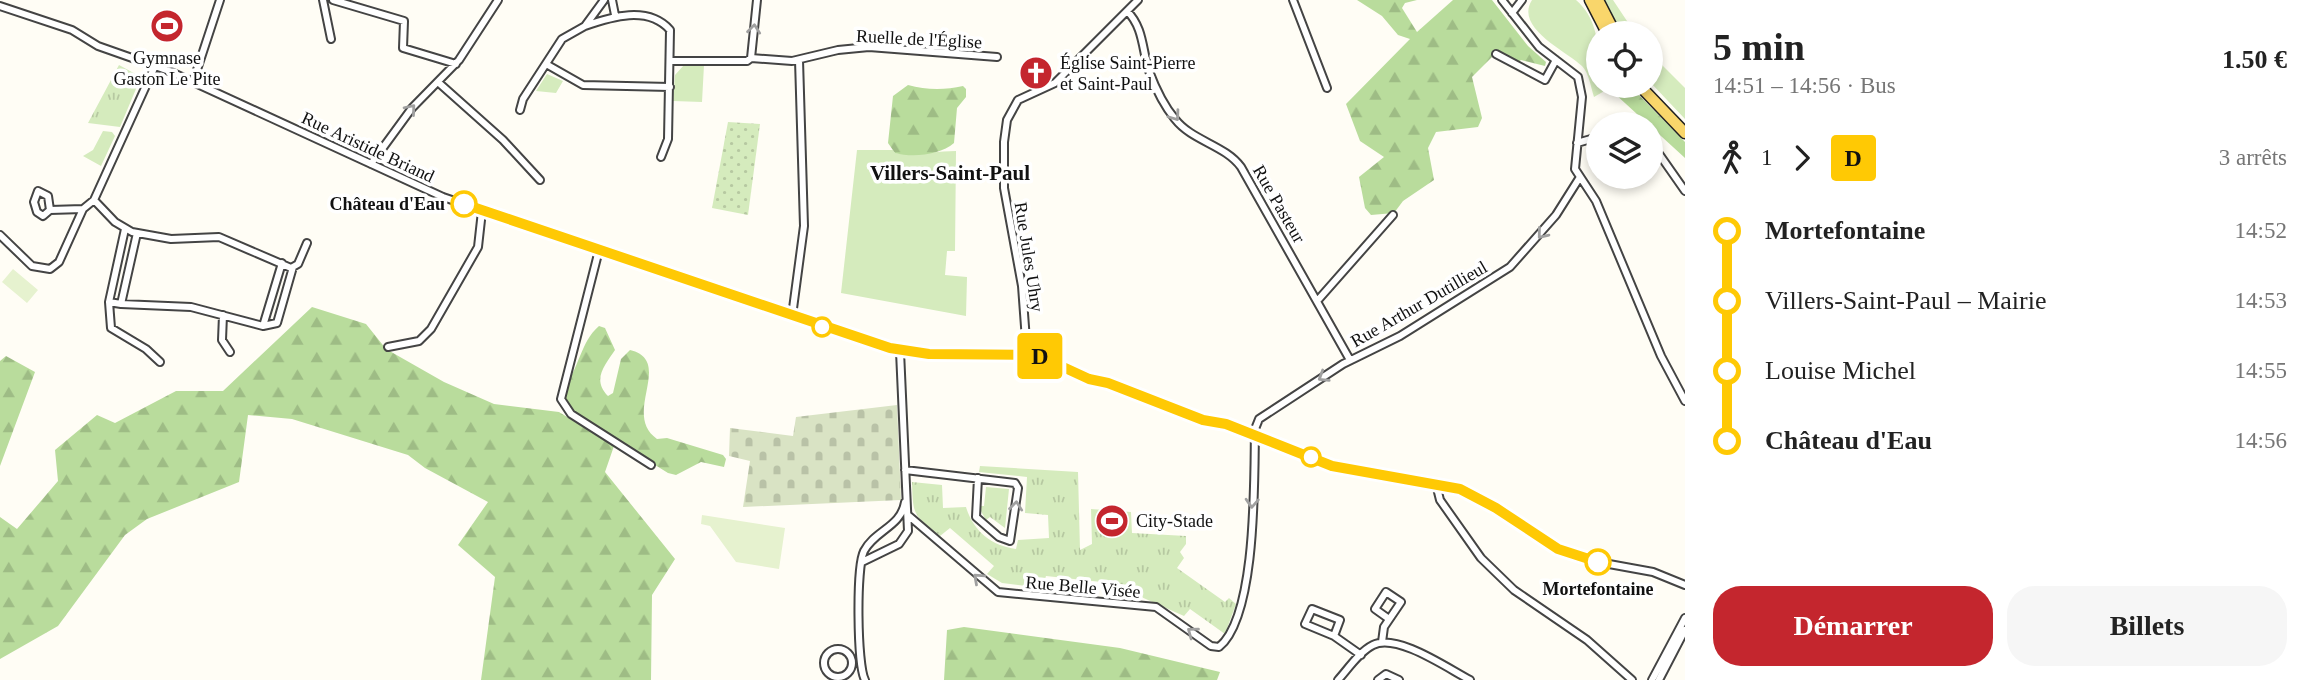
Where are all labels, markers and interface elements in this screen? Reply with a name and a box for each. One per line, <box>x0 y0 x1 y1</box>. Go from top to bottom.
sports icon: Gymnase Gaston Le Pite <box>148 7 186 45</box>
map controls <box>1586 21 1663 189</box>
button: locate <box>1586 21 1663 98</box>
one-way arrow <box>746 23 761 34</box>
street label: Ruelle de l'Église <box>855 25 983 52</box>
text: 5 min <box>1713 26 1805 68</box>
text: 1.50 € <box>2222 45 2287 74</box>
place label: Gymnase Gaston Le Pite <box>114 48 220 89</box>
place label: Église Saint-Pierre et Saint-Paul <box>1060 52 1195 94</box>
church icon: Église Saint-Pierre et Saint-Paul <box>1017 54 1055 92</box>
text: 14:51 – 14:56 · Bus <box>1713 73 1896 98</box>
one-way arrow <box>403 104 416 116</box>
street label: Rue Aristide Briand <box>299 108 437 186</box>
one-way arrow <box>1167 108 1179 121</box>
button: layers <box>1586 112 1663 189</box>
icon: walk <box>1713 139 1751 177</box>
icon: forward <box>1783 139 1821 177</box>
text: 1 <box>1761 145 1773 170</box>
text: D <box>1845 145 1862 171</box>
text: 3 arrêts <box>2219 145 2287 170</box>
district label: Villers-Saint-Paul <box>870 161 1030 185</box>
street label: Rue Pasteur <box>1249 162 1309 246</box>
marker: Château d'Eau <box>451 191 477 217</box>
place label: Château d'Eau <box>329 194 445 214</box>
street label: Rue Jules Uhry <box>1010 201 1048 313</box>
text: Mortefontaine <box>1765 216 1925 245</box>
text: 14:52 <box>2235 218 2287 243</box>
one-way arrow <box>1537 226 1550 238</box>
street label: Rue Arthur Dutillieul <box>1347 257 1491 351</box>
text: Villers-Saint-Paul – Mairie <box>1765 286 2047 315</box>
text: 14:53 <box>2235 288 2287 313</box>
unlabelled marker <box>812 317 832 337</box>
line badge: D <box>1017 333 1063 379</box>
text: D <box>1031 343 1049 369</box>
text: Louise Michel <box>1765 356 1916 385</box>
text: 14:55 <box>2235 358 2287 383</box>
one-way arrow <box>1318 368 1331 381</box>
text: Château d'Eau <box>1765 426 1932 455</box>
text: 14:56 <box>2235 428 2287 453</box>
unlabelled marker <box>1301 447 1321 467</box>
one-way arrow <box>1244 498 1259 509</box>
one-way arrow <box>1008 501 1023 512</box>
sports icon: City-Stade <box>1093 502 1131 540</box>
place label: City-Stade <box>1136 511 1213 531</box>
marker: Mortefontaine <box>1585 549 1611 575</box>
street label: Rue Belle Visée <box>1025 572 1141 602</box>
one-way arrow <box>973 574 986 586</box>
place label: Mortefontaine <box>1543 579 1653 599</box>
button: Démarrer <box>1713 586 1993 666</box>
button: Billets <box>2007 586 2287 666</box>
one-way arrow <box>1188 627 1200 640</box>

